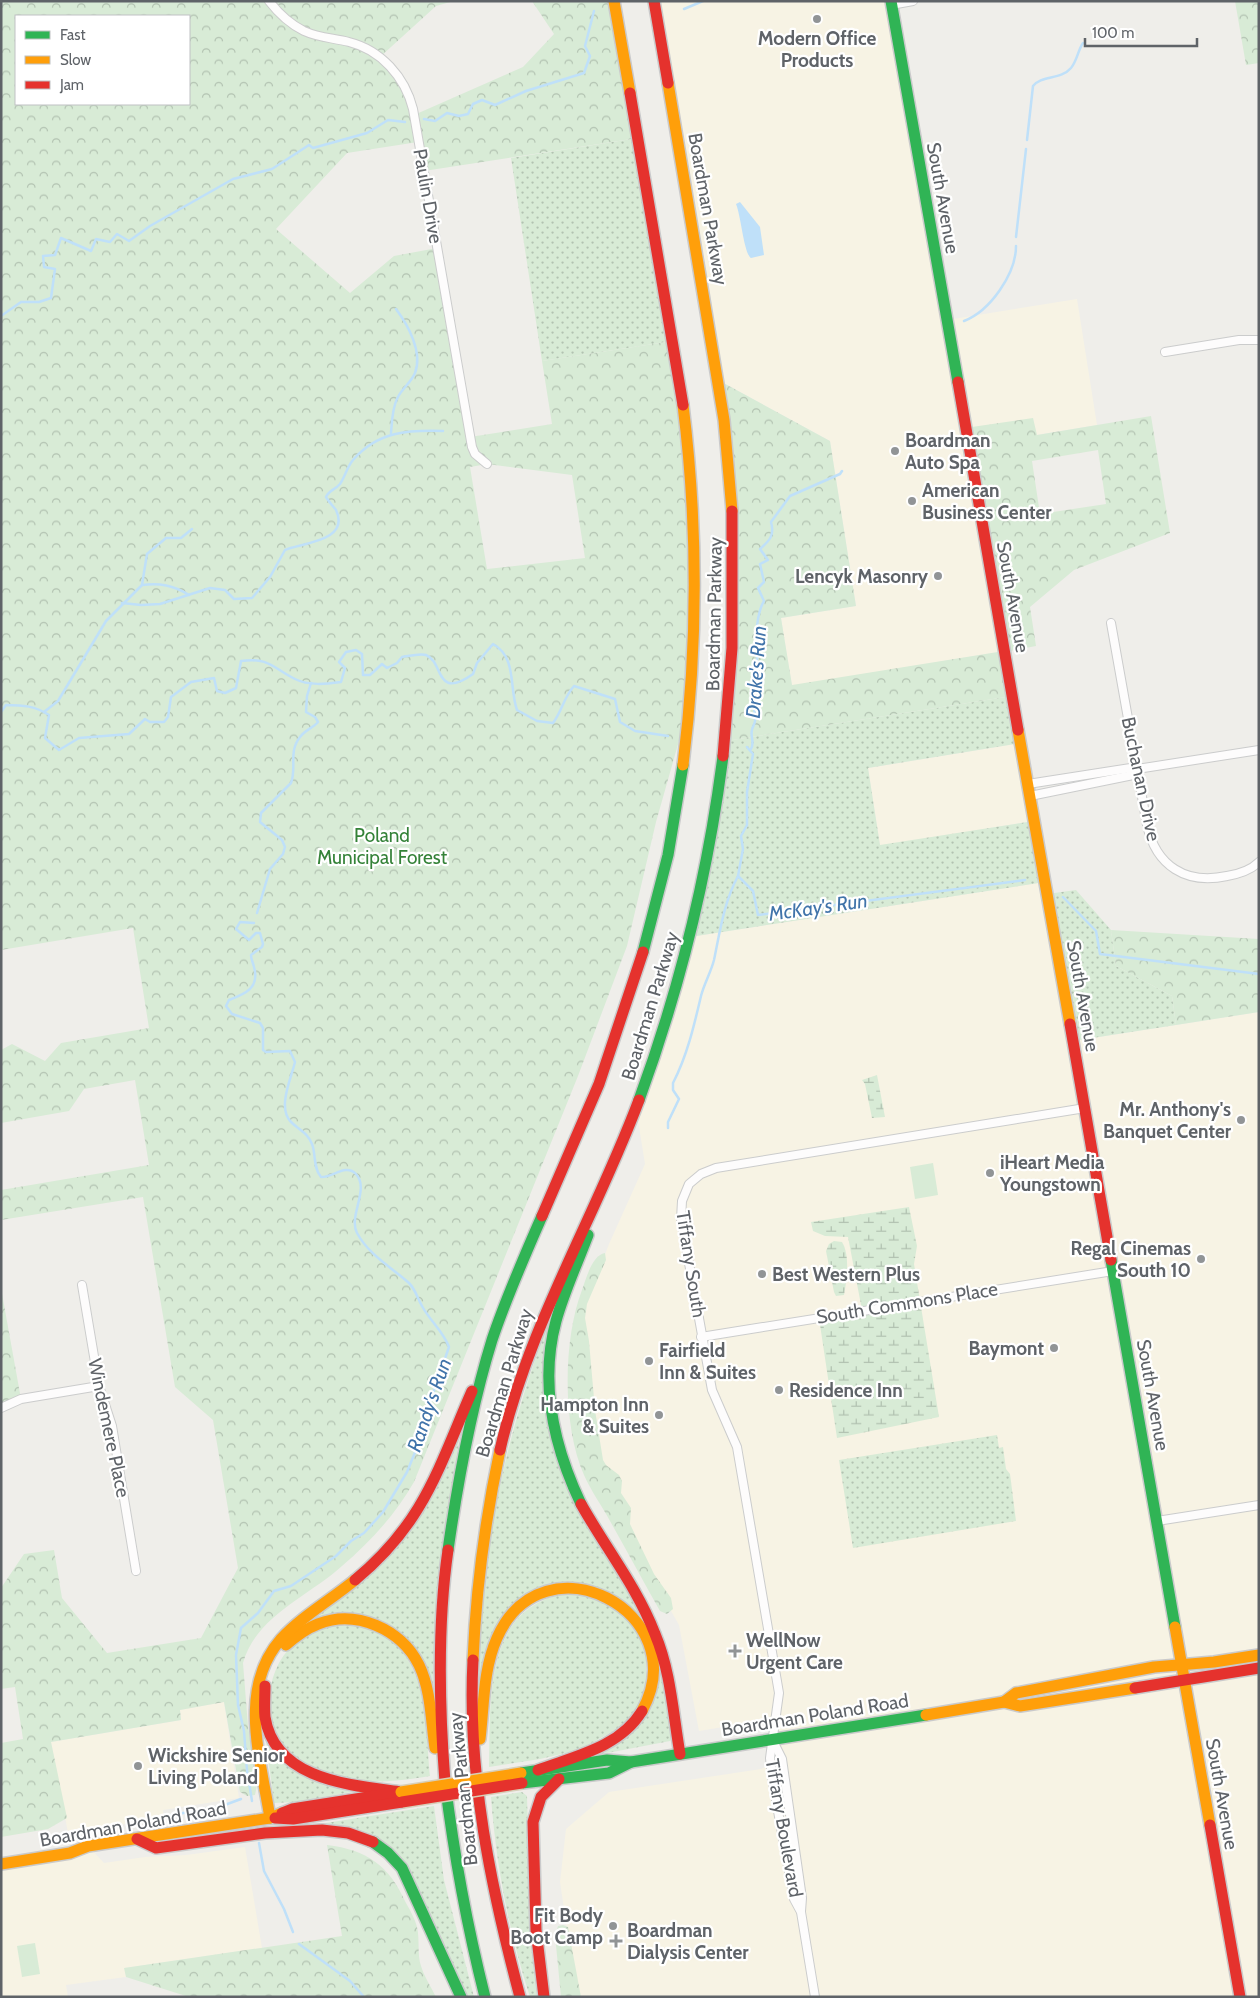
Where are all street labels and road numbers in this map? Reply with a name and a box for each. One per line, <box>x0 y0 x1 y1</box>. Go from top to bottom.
street label: Boardman Parkway <box>683 131 733 287</box>
street label: South Avenue <box>922 140 964 256</box>
street label: Paulin Drive <box>408 147 448 245</box>
street label: Boardman Parkway <box>701 536 727 691</box>
street label: South Avenue <box>992 539 1034 655</box>
street label: Buchanan Drive <box>1117 715 1165 844</box>
street label: Boardman Parkway <box>616 929 684 1083</box>
street label: South Avenue <box>1062 938 1104 1054</box>
street label: Tiffany South <box>671 1209 711 1319</box>
street label: South Commons Place <box>815 1277 1000 1329</box>
street label: Boardman Parkway <box>470 1306 538 1460</box>
street label: South Avenue <box>1132 1337 1174 1453</box>
street label: Windemere Place <box>83 1356 135 1500</box>
street label: Boardman Poland Road <box>720 1689 910 1741</box>
street label: Boardman Parkway <box>443 1711 482 1867</box>
street label: South Avenue <box>1201 1736 1243 1852</box>
street label: Tiffany Boulevard <box>760 1757 808 1899</box>
street label: Boardman Poland Road <box>38 1796 228 1852</box>

